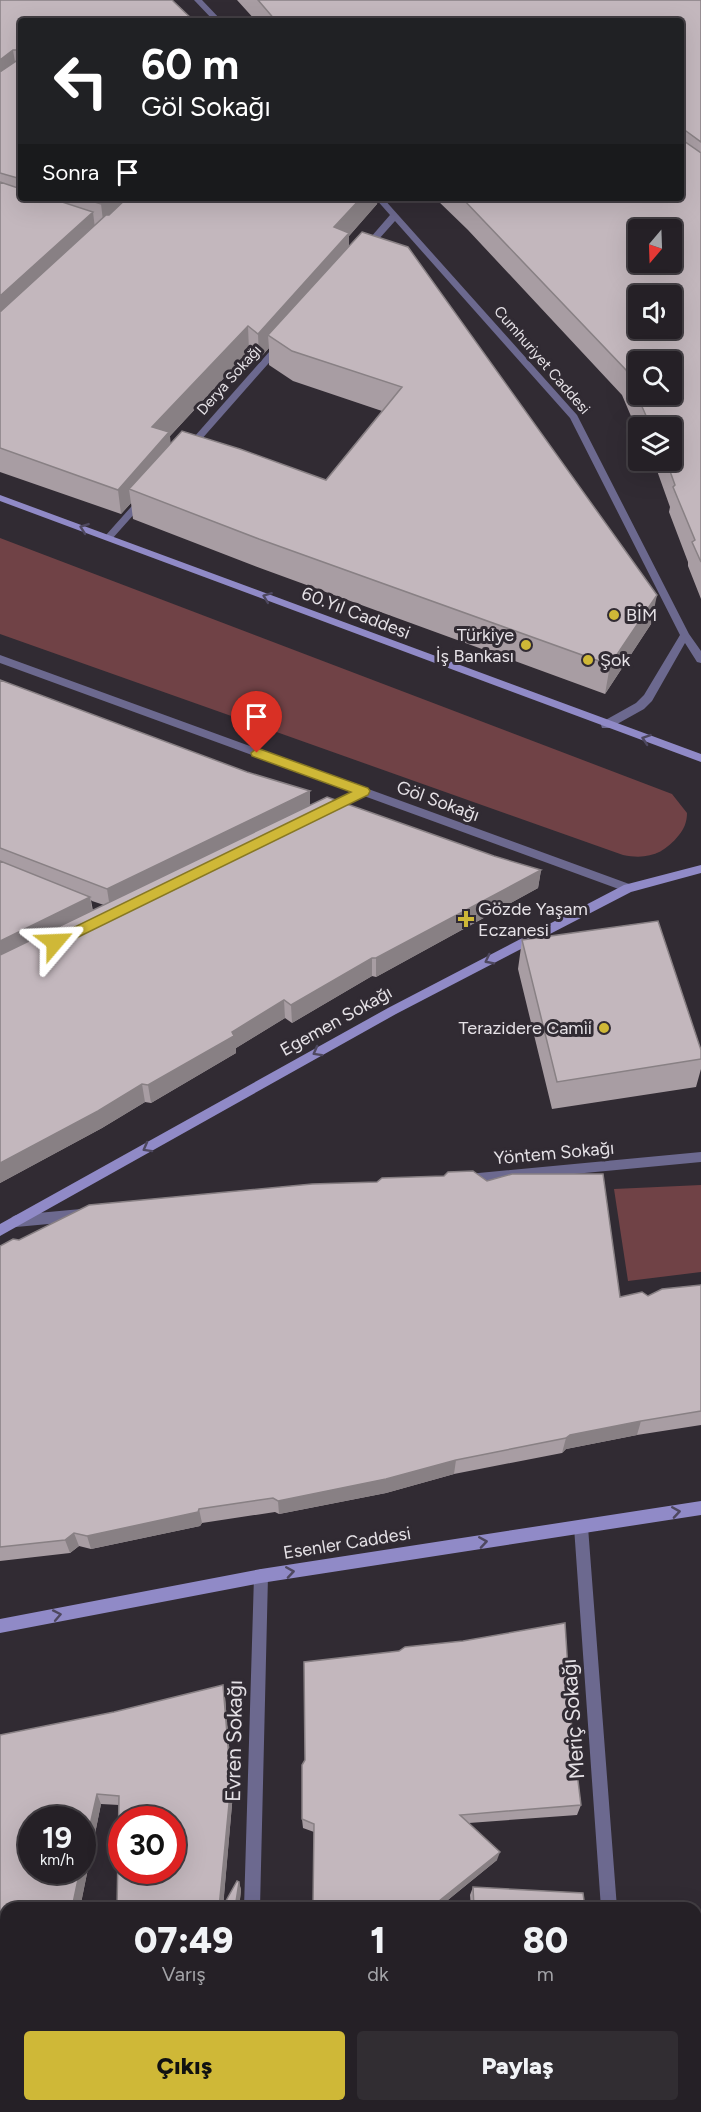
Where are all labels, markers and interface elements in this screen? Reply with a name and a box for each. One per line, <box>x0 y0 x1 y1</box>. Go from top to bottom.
text: 60 m <box>141 39 239 90</box>
icon: left <box>42 42 120 120</box>
text: Göl Sokağı <box>141 90 271 123</box>
icon: arrive <box>111 156 144 189</box>
text: Sonra <box>42 159 99 186</box>
north arrow <box>628 219 682 273</box>
map controls <box>628 219 682 471</box>
button: sound <box>628 285 682 339</box>
street label: Cumhuriyet Caddesi <box>490 302 594 418</box>
street label: Derya Sokağı <box>193 341 265 419</box>
button: search <box>628 351 682 405</box>
button: layers <box>628 417 682 471</box>
one-way arrow <box>79 523 90 536</box>
street label: 60.Yıl Caddesi <box>299 582 413 644</box>
one-way arrow <box>262 592 273 604</box>
place label: BİM <box>626 604 657 626</box>
marker: BİM <box>607 608 621 622</box>
place label: Türkiye İş Bankası <box>436 624 514 667</box>
marker: Türkiye İş Bankası <box>519 638 533 652</box>
place label: Şok <box>600 649 630 671</box>
marker: Şok <box>581 653 595 667</box>
pin <box>231 691 282 753</box>
icon: arrive <box>240 700 273 733</box>
one-way arrow <box>641 733 652 746</box>
street label: Göl Sokağı <box>394 776 482 826</box>
place label: Gözde Yaşam Eczanesi <box>478 898 588 941</box>
position arrow <box>23 910 87 974</box>
marker: Gözde Yaşam Eczanesi <box>459 912 473 926</box>
one-way arrow <box>485 953 495 964</box>
street label: Egemen Sokağı <box>276 981 396 1061</box>
place label: Terazidere Camii <box>459 1017 592 1039</box>
marker: Terazidere Camii <box>597 1021 611 1035</box>
one-way arrow <box>313 1045 323 1056</box>
street label: Yöntem Sokağı <box>493 1137 615 1169</box>
one-way arrow <box>143 1141 153 1152</box>
one-way arrow <box>671 1506 680 1518</box>
street label: Esenler Caddesi <box>282 1522 412 1564</box>
one-way arrow <box>478 1536 488 1549</box>
one-way arrow <box>286 1566 295 1578</box>
one-way arrow <box>52 1609 62 1622</box>
street label: Meriç Sokağı <box>556 1658 589 1780</box>
street label: Evren Sokağı <box>220 1680 247 1802</box>
speed limit sign: 30 <box>108 1806 186 1884</box>
text: 19 <box>42 1819 72 1856</box>
text: km/h <box>40 1851 74 1869</box>
text: 07:49 <box>134 1919 233 1962</box>
text: 1 <box>370 1919 386 1962</box>
text: 80 <box>523 1919 568 1962</box>
text: Varış <box>162 1962 206 1986</box>
text: dk <box>367 1962 389 1986</box>
text: m <box>537 1962 554 1986</box>
button: Çıkış <box>24 2031 345 2100</box>
button: Paylaş <box>357 2031 678 2100</box>

